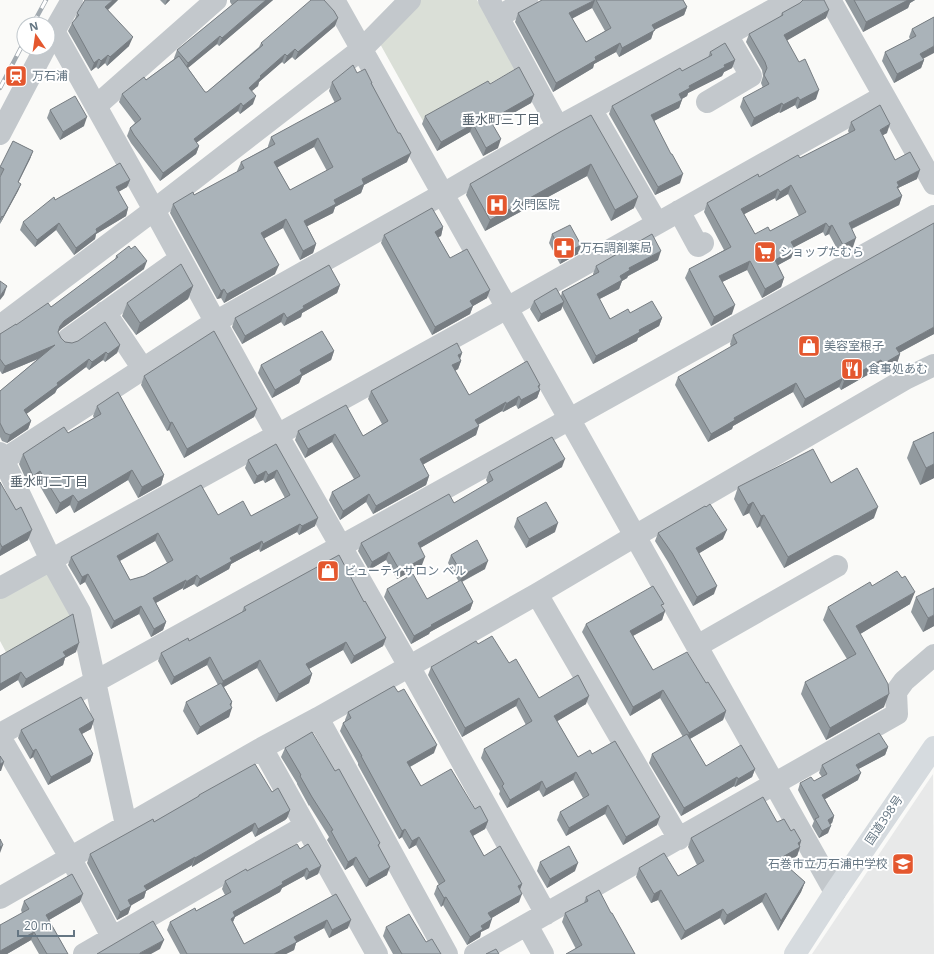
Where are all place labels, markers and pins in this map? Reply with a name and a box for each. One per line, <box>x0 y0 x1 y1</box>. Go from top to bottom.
station icon: 万石浦 <box>3 63 29 89</box>
place label: 万石浦 <box>32 67 68 84</box>
hospital icon: 久門医院 <box>484 192 510 218</box>
place label: 久門医院 <box>512 196 560 213</box>
pharmacy icon: 万石調剤薬局 <box>551 235 577 261</box>
place label: 万石調剤薬局 <box>580 239 652 256</box>
supermarket icon: ショップたむら <box>752 239 778 265</box>
place label: ショップたむら <box>780 243 864 260</box>
shop icon: 美容室根子 <box>796 333 822 359</box>
place label: 美容室根子 <box>824 337 884 354</box>
restaurant icon: 食事処あむ <box>839 356 865 382</box>
place label: 食事処あむ <box>868 360 928 377</box>
shop icon: ビューティサロン ベル <box>315 558 341 584</box>
place label: ビューティサロン ベル <box>344 562 466 579</box>
school or university icon: 石巻市立万石浦中学校 <box>890 851 916 877</box>
place label: 石巻市立万石浦中学校 <box>768 855 888 872</box>

